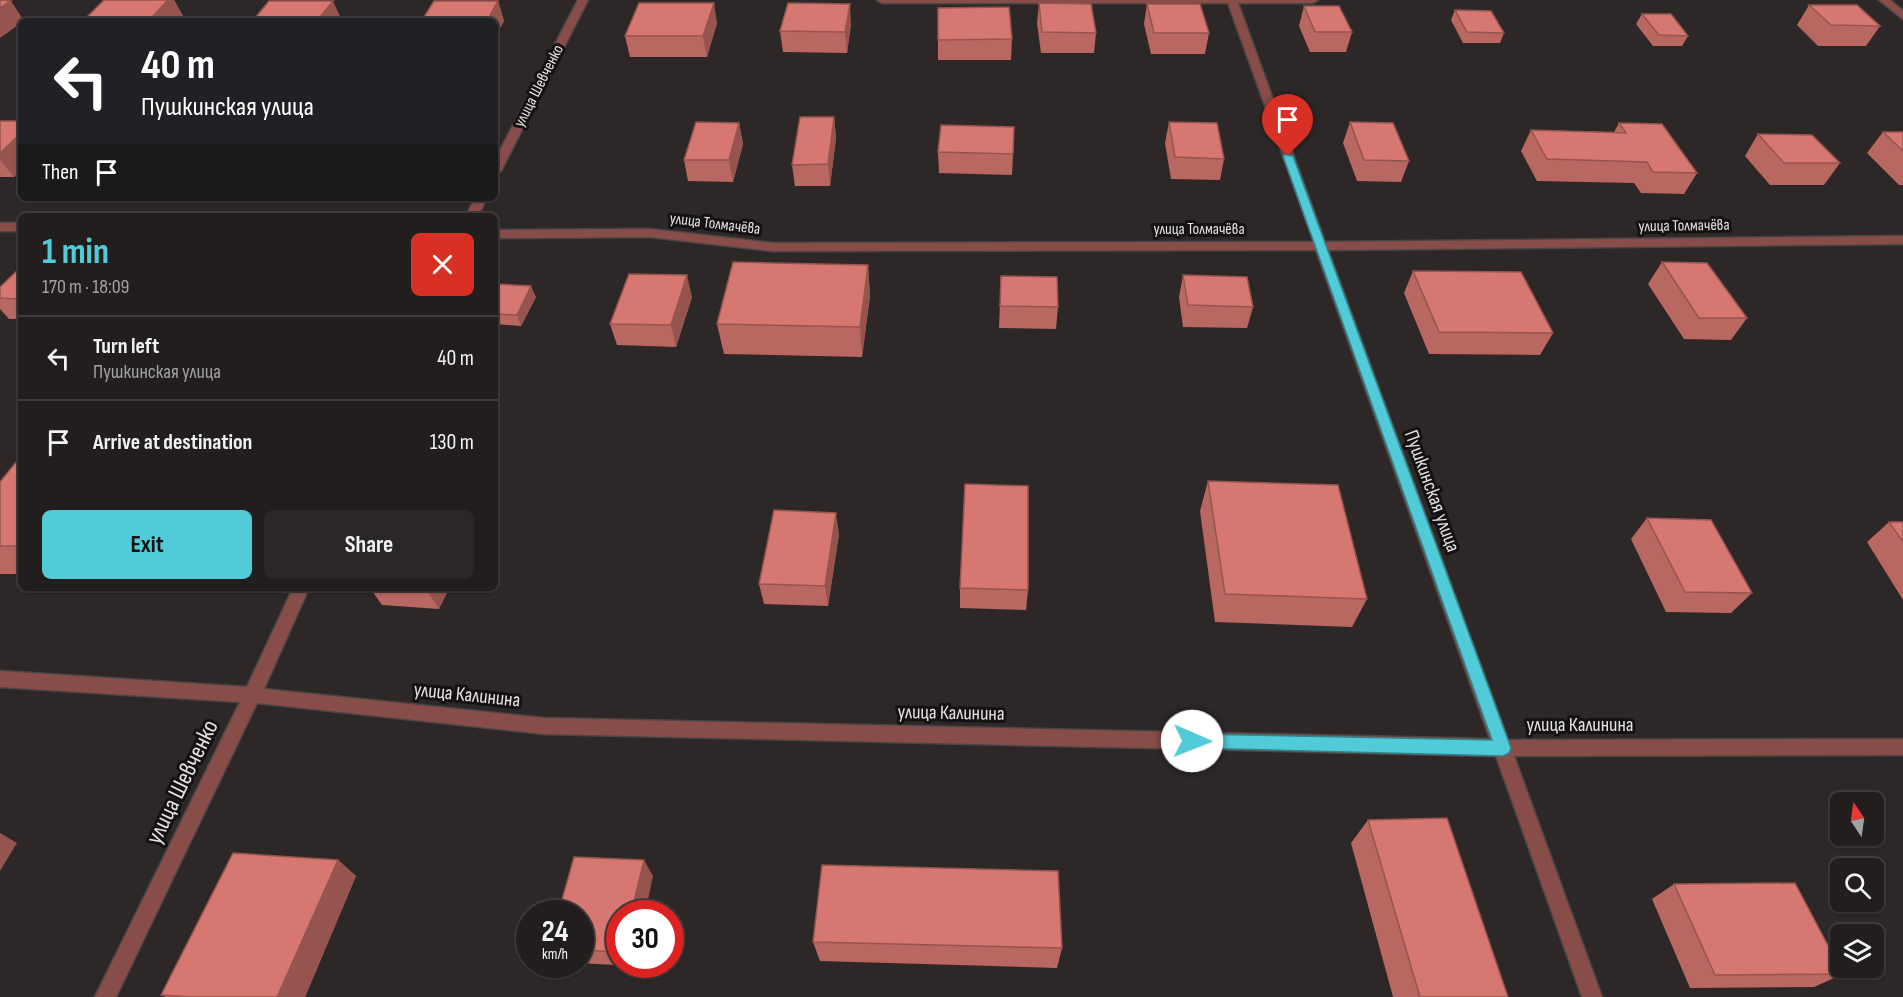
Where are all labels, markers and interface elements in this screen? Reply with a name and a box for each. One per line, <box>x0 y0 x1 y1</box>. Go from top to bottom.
text: 40 m <box>141 40 215 91</box>
icon: left <box>42 42 120 120</box>
street label: улица Шевченко <box>510 42 568 130</box>
text: Пушкинская улица <box>141 91 314 123</box>
pin <box>1262 94 1313 156</box>
icon: arrive <box>1271 103 1304 136</box>
icon: arrive <box>90 156 123 189</box>
text: Then <box>42 159 78 186</box>
street label: улица Толмачёва <box>669 209 761 239</box>
street label: улица Толмачёва <box>1638 216 1730 236</box>
street label: улица Толмачёва <box>1153 220 1245 239</box>
text: 1 min <box>42 231 109 274</box>
button: close <box>411 233 474 296</box>
text: 170 m · 18:09 <box>42 275 129 299</box>
text: Turn left <box>93 333 159 360</box>
icon: left <box>42 342 75 375</box>
text: 40 m <box>437 345 474 372</box>
text: Пушкинская улица <box>93 360 221 384</box>
icon: arrive <box>42 426 75 459</box>
street label: Пушкинская улица <box>1399 427 1465 555</box>
text: Arrive at destination <box>93 429 252 456</box>
text: 130 m <box>430 429 474 456</box>
button: Exit <box>42 510 252 579</box>
button: Share <box>264 510 474 579</box>
street label: улица Калинина <box>413 677 521 713</box>
street label: улица Калинина <box>897 700 1005 726</box>
position arrow <box>1160 709 1224 773</box>
street label: улица Калинина <box>1527 713 1633 737</box>
street label: улица Шевченко <box>139 715 225 849</box>
north arrow <box>1830 792 1884 846</box>
map controls <box>1830 792 1884 978</box>
button: search <box>1830 858 1884 912</box>
speed limit sign: 30 <box>606 900 684 978</box>
text: 24 <box>542 914 568 950</box>
button: layers <box>1830 924 1884 978</box>
text: km/h <box>542 945 568 964</box>

